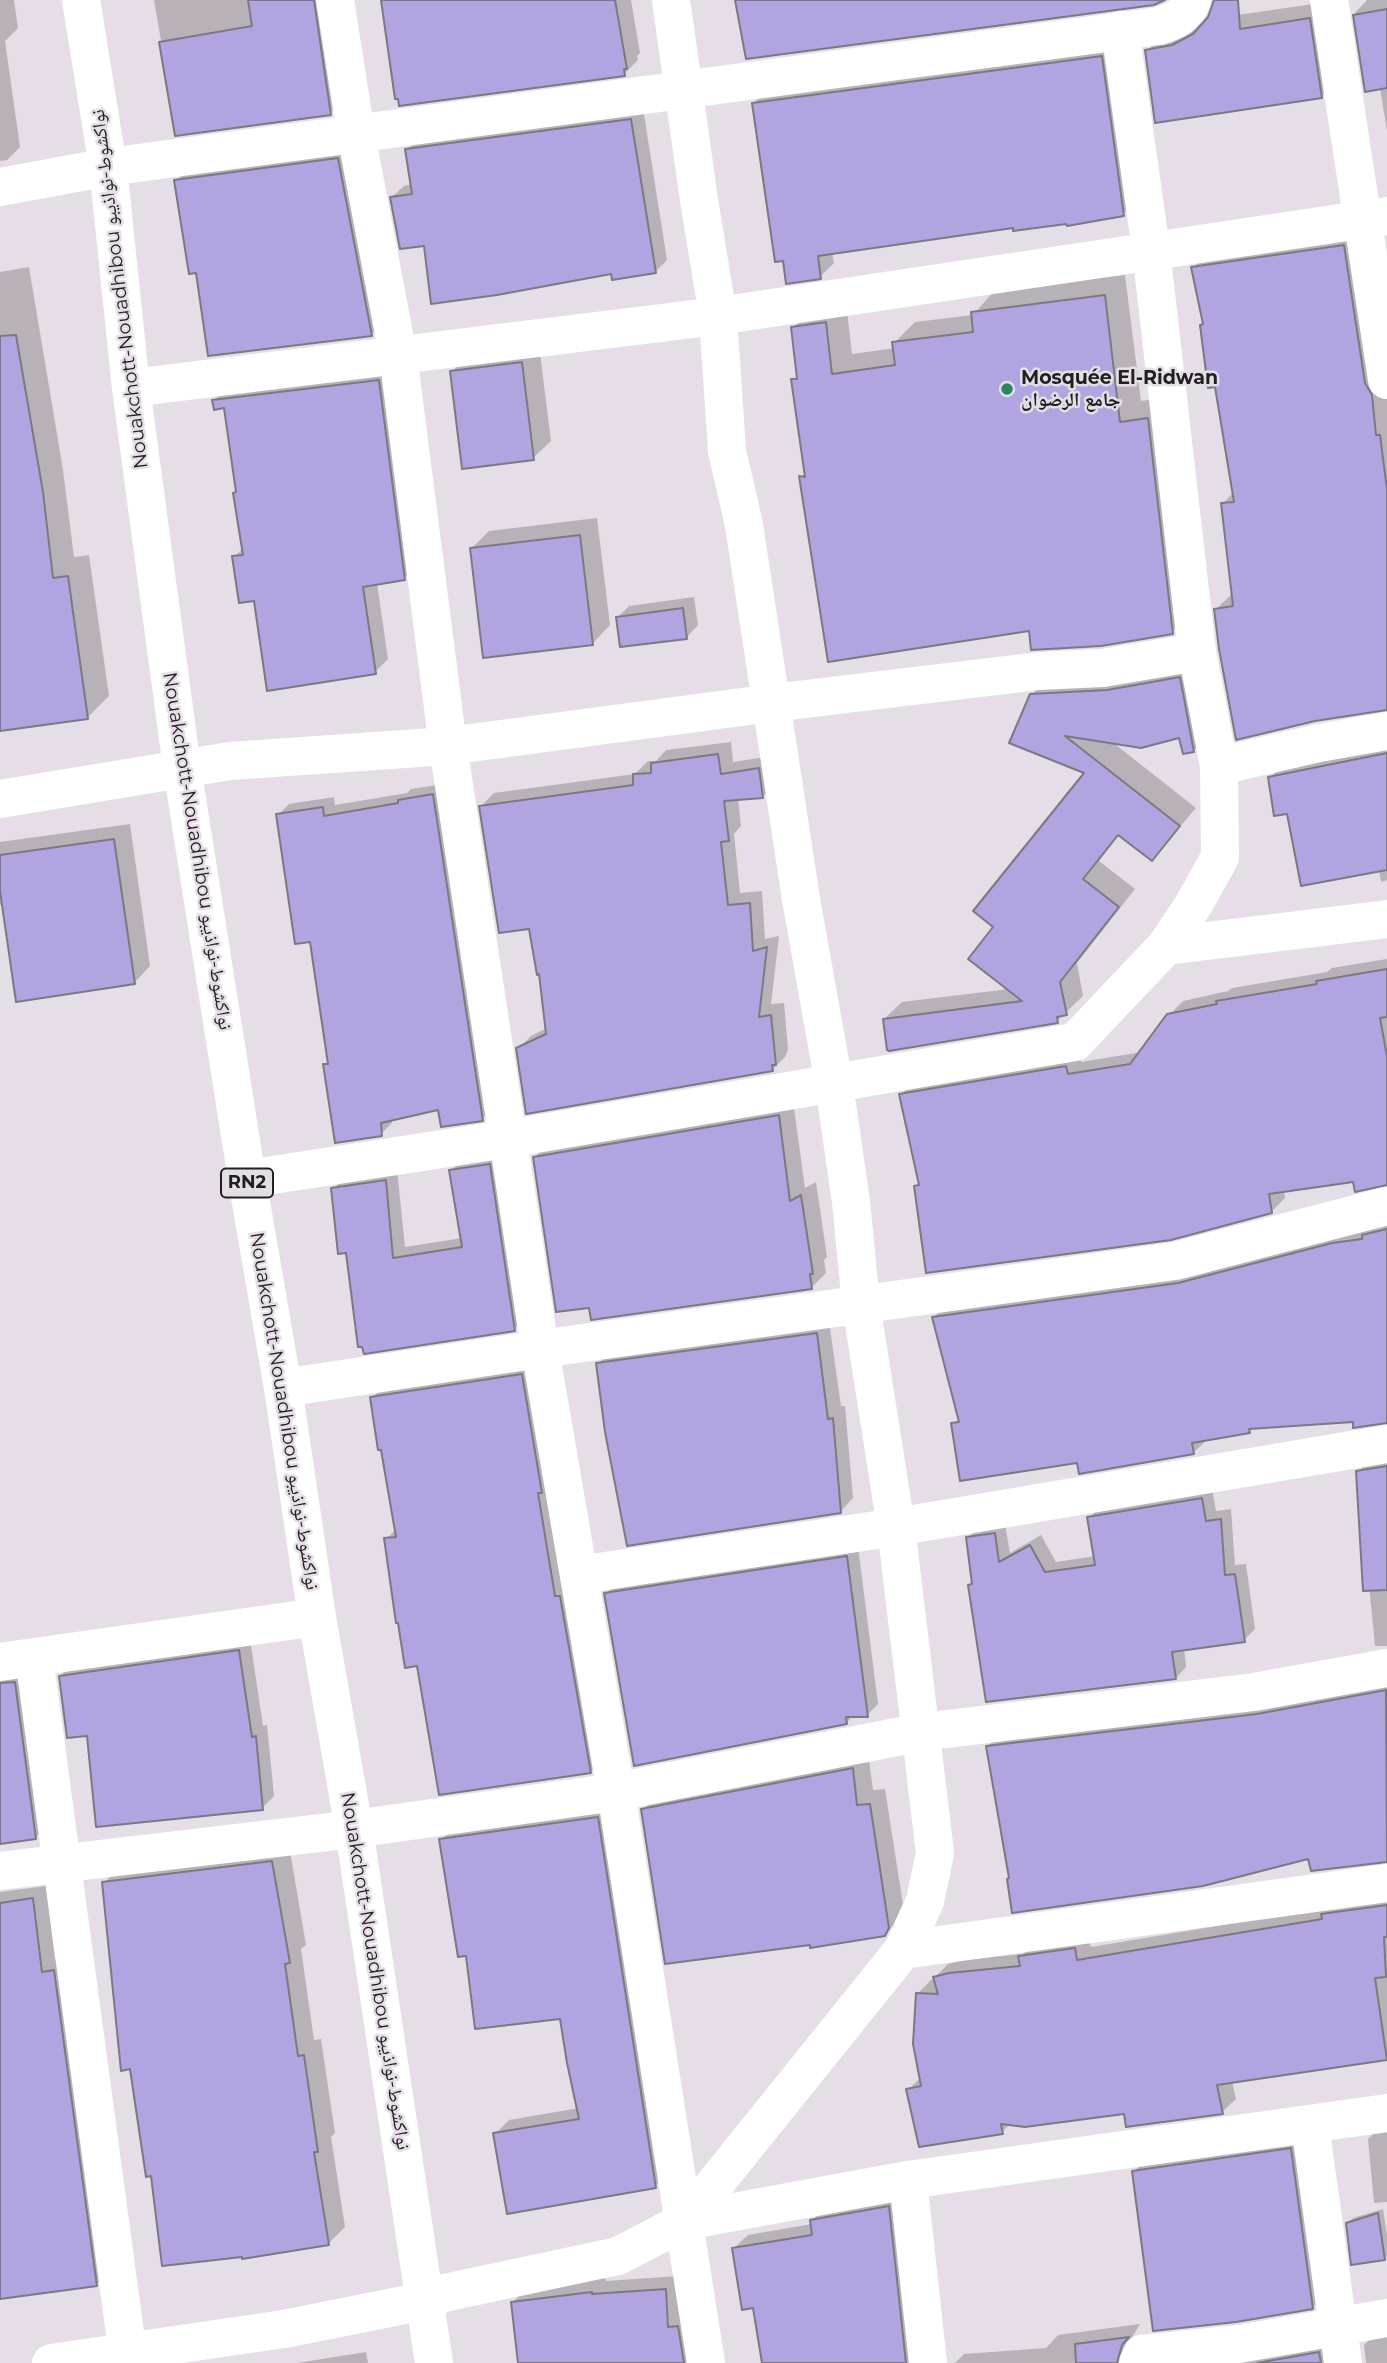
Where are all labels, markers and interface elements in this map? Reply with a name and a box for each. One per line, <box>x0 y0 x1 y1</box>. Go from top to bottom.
street label: Nouakchott-Nouadhibou نواكشوط-نواذيبو <box>87 108 153 470</box>
place label: Mosquée El-Ridwan جامع الرضوان <box>1021 367 1218 411</box>
marker: Mosquée El-Ridwan جامع الرضوان <box>999 381 1015 397</box>
street label: Nouakchott-Nouadhibou نواكشوط-نواذيبو <box>157 670 237 1032</box>
road number: RN2 <box>221 1168 273 1198</box>
street label: Nouakchott-Nouadhibou نواكشوط-نواذيبو <box>244 1230 324 1592</box>
street label: Nouakchott-Nouadhibou نواكشوط-نواذيبو <box>335 1790 415 2152</box>

